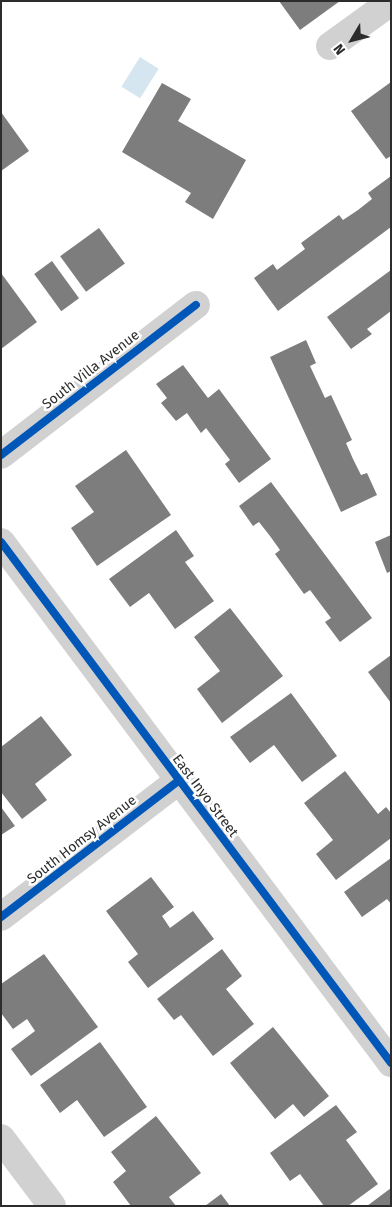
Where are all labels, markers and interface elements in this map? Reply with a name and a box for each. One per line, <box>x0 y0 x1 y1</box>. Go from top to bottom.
north arrow <box>327 15 377 65</box>
text: N <box>330 41 349 58</box>
street label: South Villa Avenue <box>39 327 143 413</box>
street label: East Inyo Street <box>168 751 242 841</box>
street label: South Homsy Avenue <box>24 792 140 888</box>

